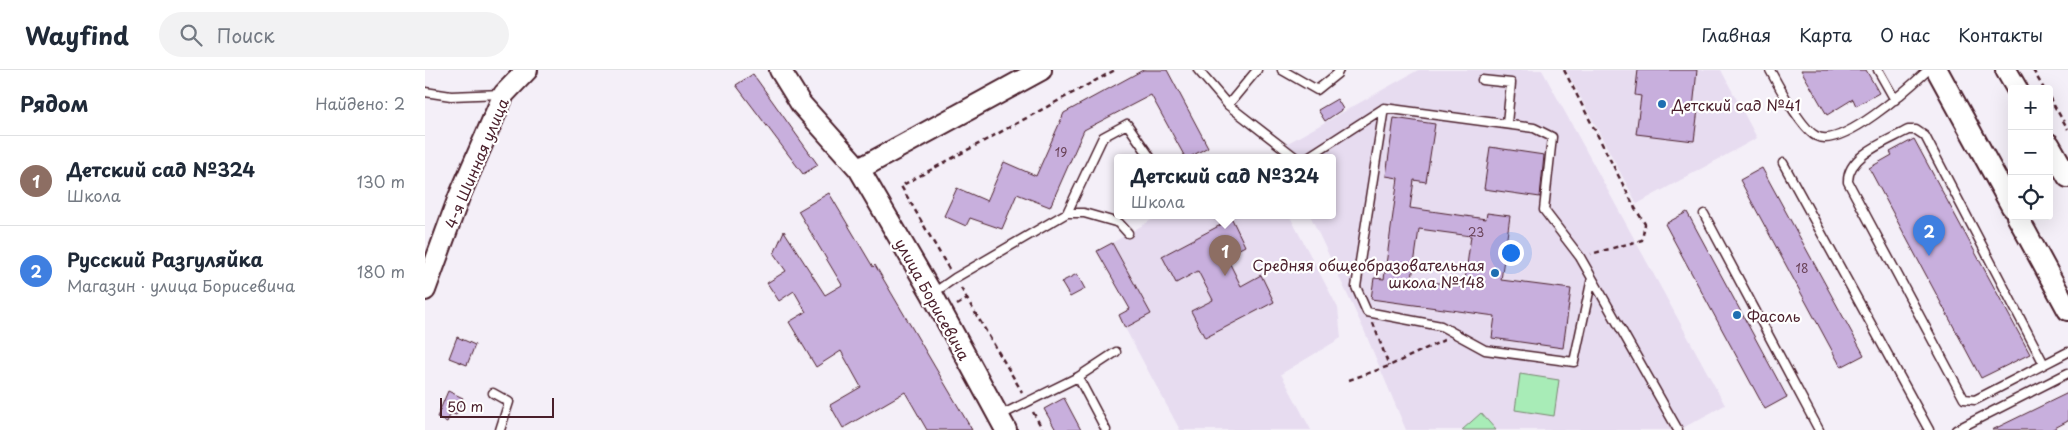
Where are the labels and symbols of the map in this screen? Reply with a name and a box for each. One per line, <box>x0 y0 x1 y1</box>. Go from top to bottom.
place label: Детский сад №41 <box>1671 93 1801 116</box>
street label: 4-я Шинная улица <box>438 94 514 232</box>
marker: Детский сад №41 <box>1656 98 1668 110</box>
house number: 19 <box>1055 143 1067 161</box>
pin: 2 <box>1913 215 1945 256</box>
house number: 23 <box>1468 223 1484 241</box>
street label: улица Борисевича <box>890 234 976 365</box>
pin: 1 <box>1209 235 1241 276</box>
your location <box>1498 240 1524 266</box>
place label: Средняя общеобразовательная школа №148 <box>1252 253 1485 293</box>
house number: 18 <box>1796 259 1808 277</box>
marker: Средняя общеобразовательная школа №148 <box>1489 267 1501 279</box>
place label: Фасоль <box>1747 304 1801 327</box>
marker: Фасоль <box>1731 309 1743 321</box>
scale bar <box>440 395 554 418</box>

